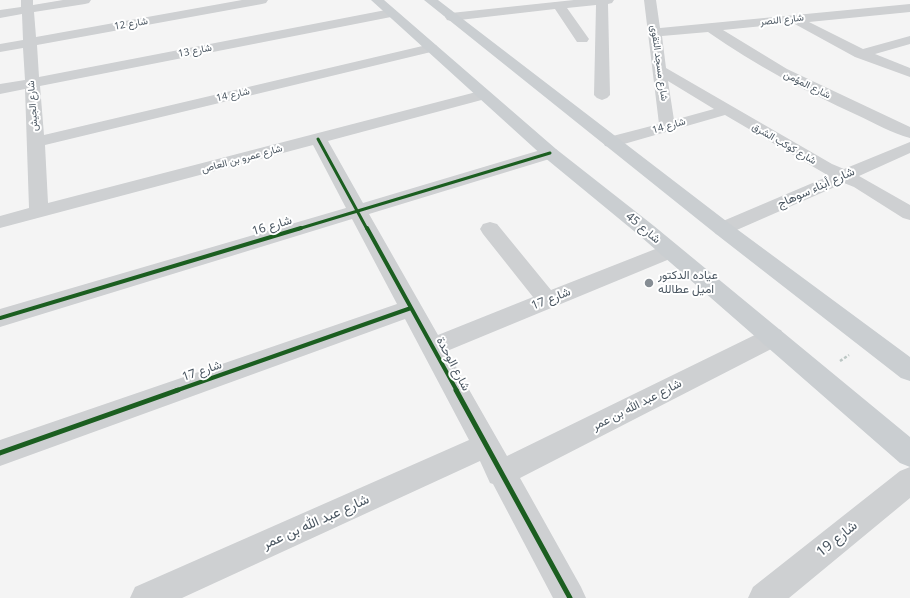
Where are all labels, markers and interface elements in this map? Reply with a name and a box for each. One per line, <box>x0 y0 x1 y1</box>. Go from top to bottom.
street label: شارع النصر <box>760 12 804 28</box>
street label: شارع 12 <box>113 15 149 33</box>
street label: شارع مسجد التقوى <box>648 24 670 102</box>
street label: شارع 13 <box>177 42 213 60</box>
street label: شارع المؤمن <box>782 69 832 101</box>
street label: شارع الجيش <box>25 80 41 132</box>
street label: شارع 14 <box>215 85 251 105</box>
street label: شارع 14 <box>651 116 687 136</box>
street label: شارع كوكب الشرق <box>750 121 818 167</box>
street label: شارع عمرو بن العاص <box>200 142 284 176</box>
street label: شارع أبناء سوهاج <box>775 165 857 211</box>
street label: شارع 45 <box>623 209 663 247</box>
street label: شارع 16 <box>250 213 294 239</box>
place label: عياده الدكتور اميل عطالله <box>658 269 718 297</box>
marker: عياده الدكتور اميل عطالله <box>643 277 655 289</box>
street label: شارع 17 <box>529 285 573 313</box>
street label: شارع الوحدة <box>433 335 473 393</box>
street label: شارع 17 <box>180 358 224 384</box>
street label: شارع عبد الله بن عمر <box>590 376 684 434</box>
street label: شارع عبد الله بن عمر <box>260 491 372 553</box>
street label: شارع 19 <box>813 517 861 561</box>

